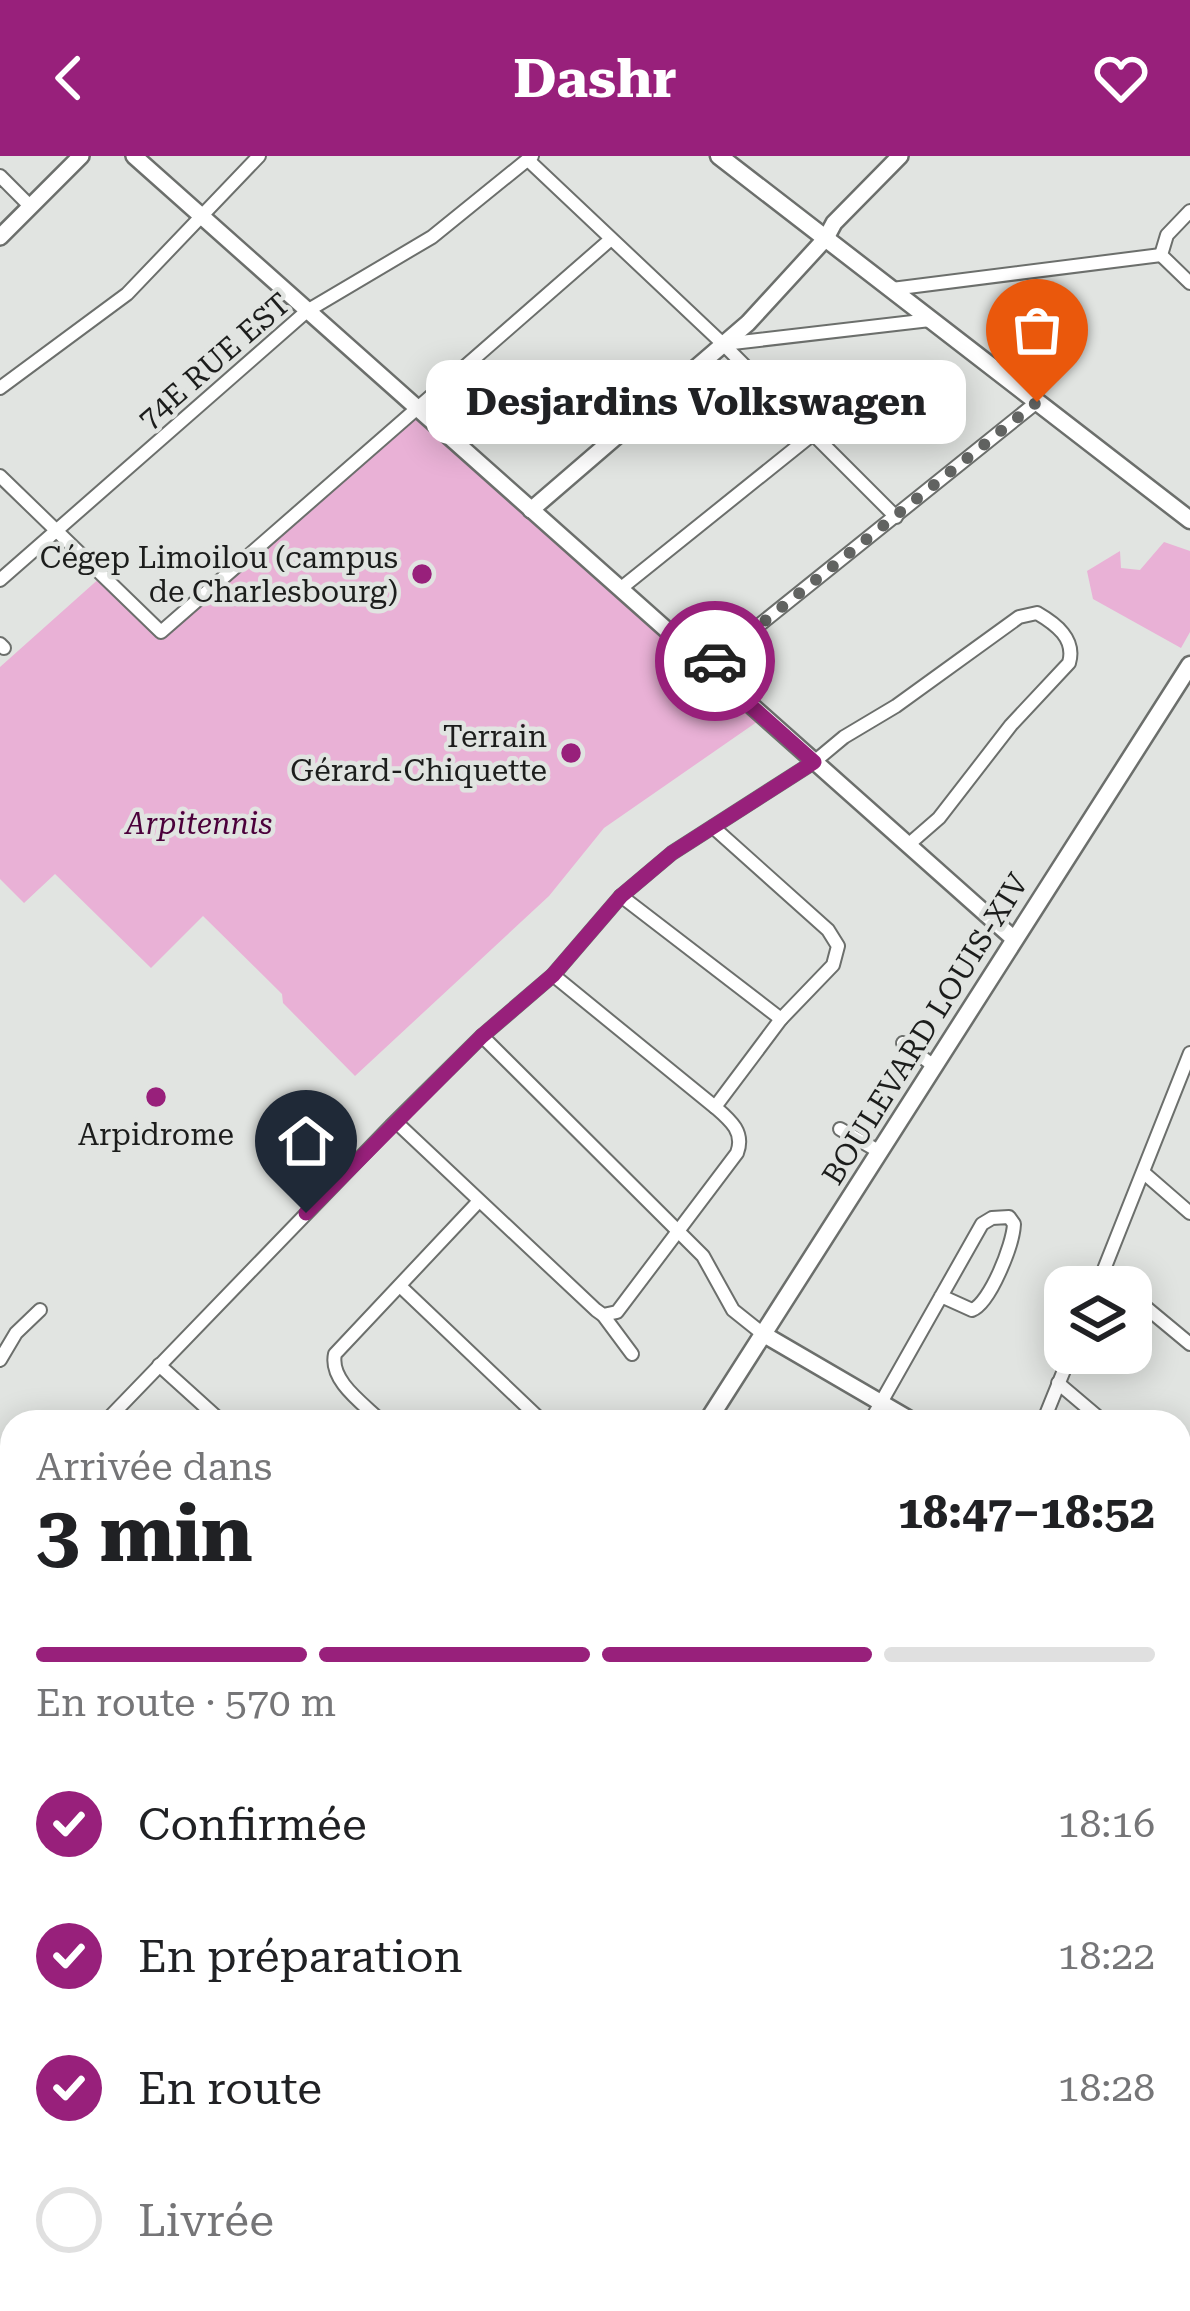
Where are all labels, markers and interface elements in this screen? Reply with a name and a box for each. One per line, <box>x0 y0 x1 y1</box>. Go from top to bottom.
icon: back <box>36 45 102 111</box>
icon: heart <box>1088 45 1154 111</box>
text: Dashr <box>513 47 677 110</box>
pin <box>986 279 1088 402</box>
street label: 74E RUE EST <box>131 286 297 436</box>
icon: bag <box>1004 297 1070 363</box>
callout: Desjardins Volkswagen <box>425 360 965 444</box>
text: Desjardins Volkswagen <box>466 379 926 425</box>
place label: Cégep Limoilou (campus de Charlesbourg) <box>40 540 398 609</box>
marker: Cégep Limoilou (campus de Charlesbourg) <box>409 561 435 587</box>
courier <box>655 601 775 721</box>
icon: car <box>682 628 748 694</box>
place label: Terrain Gérard-Chiquette <box>290 719 547 788</box>
marker: Terrain Gérard-Chiquette <box>558 740 584 766</box>
park label: Arpitennis <box>124 806 272 841</box>
street label: BOULEVARD LOUIS-XIV <box>815 867 1035 1191</box>
marker: Arpidrome <box>143 1084 169 1110</box>
pin <box>255 1090 357 1213</box>
icon: home <box>273 1108 339 1174</box>
place label: Arpidrome <box>78 1117 234 1152</box>
map controls <box>1044 1266 1152 1374</box>
button: layers <box>1044 1266 1152 1374</box>
text: Arrivée dans <box>36 1444 272 1490</box>
text: 18:47–18:52 <box>898 1486 1155 1539</box>
text: 3 min <box>36 1489 253 1580</box>
text: En route · 570 m <box>36 1680 336 1726</box>
icon: check <box>36 1791 102 1857</box>
text: Confirmée <box>138 1798 367 1851</box>
text: 18:16 <box>1058 1801 1155 1847</box>
icon: check <box>36 1923 102 1989</box>
text: En préparation <box>138 1930 463 1983</box>
text: 18:22 <box>1058 1933 1155 1979</box>
icon: check <box>36 2055 102 2121</box>
text: En route <box>138 2062 322 2115</box>
text: 18:28 <box>1058 2065 1155 2111</box>
text: Livrée <box>138 2194 274 2247</box>

